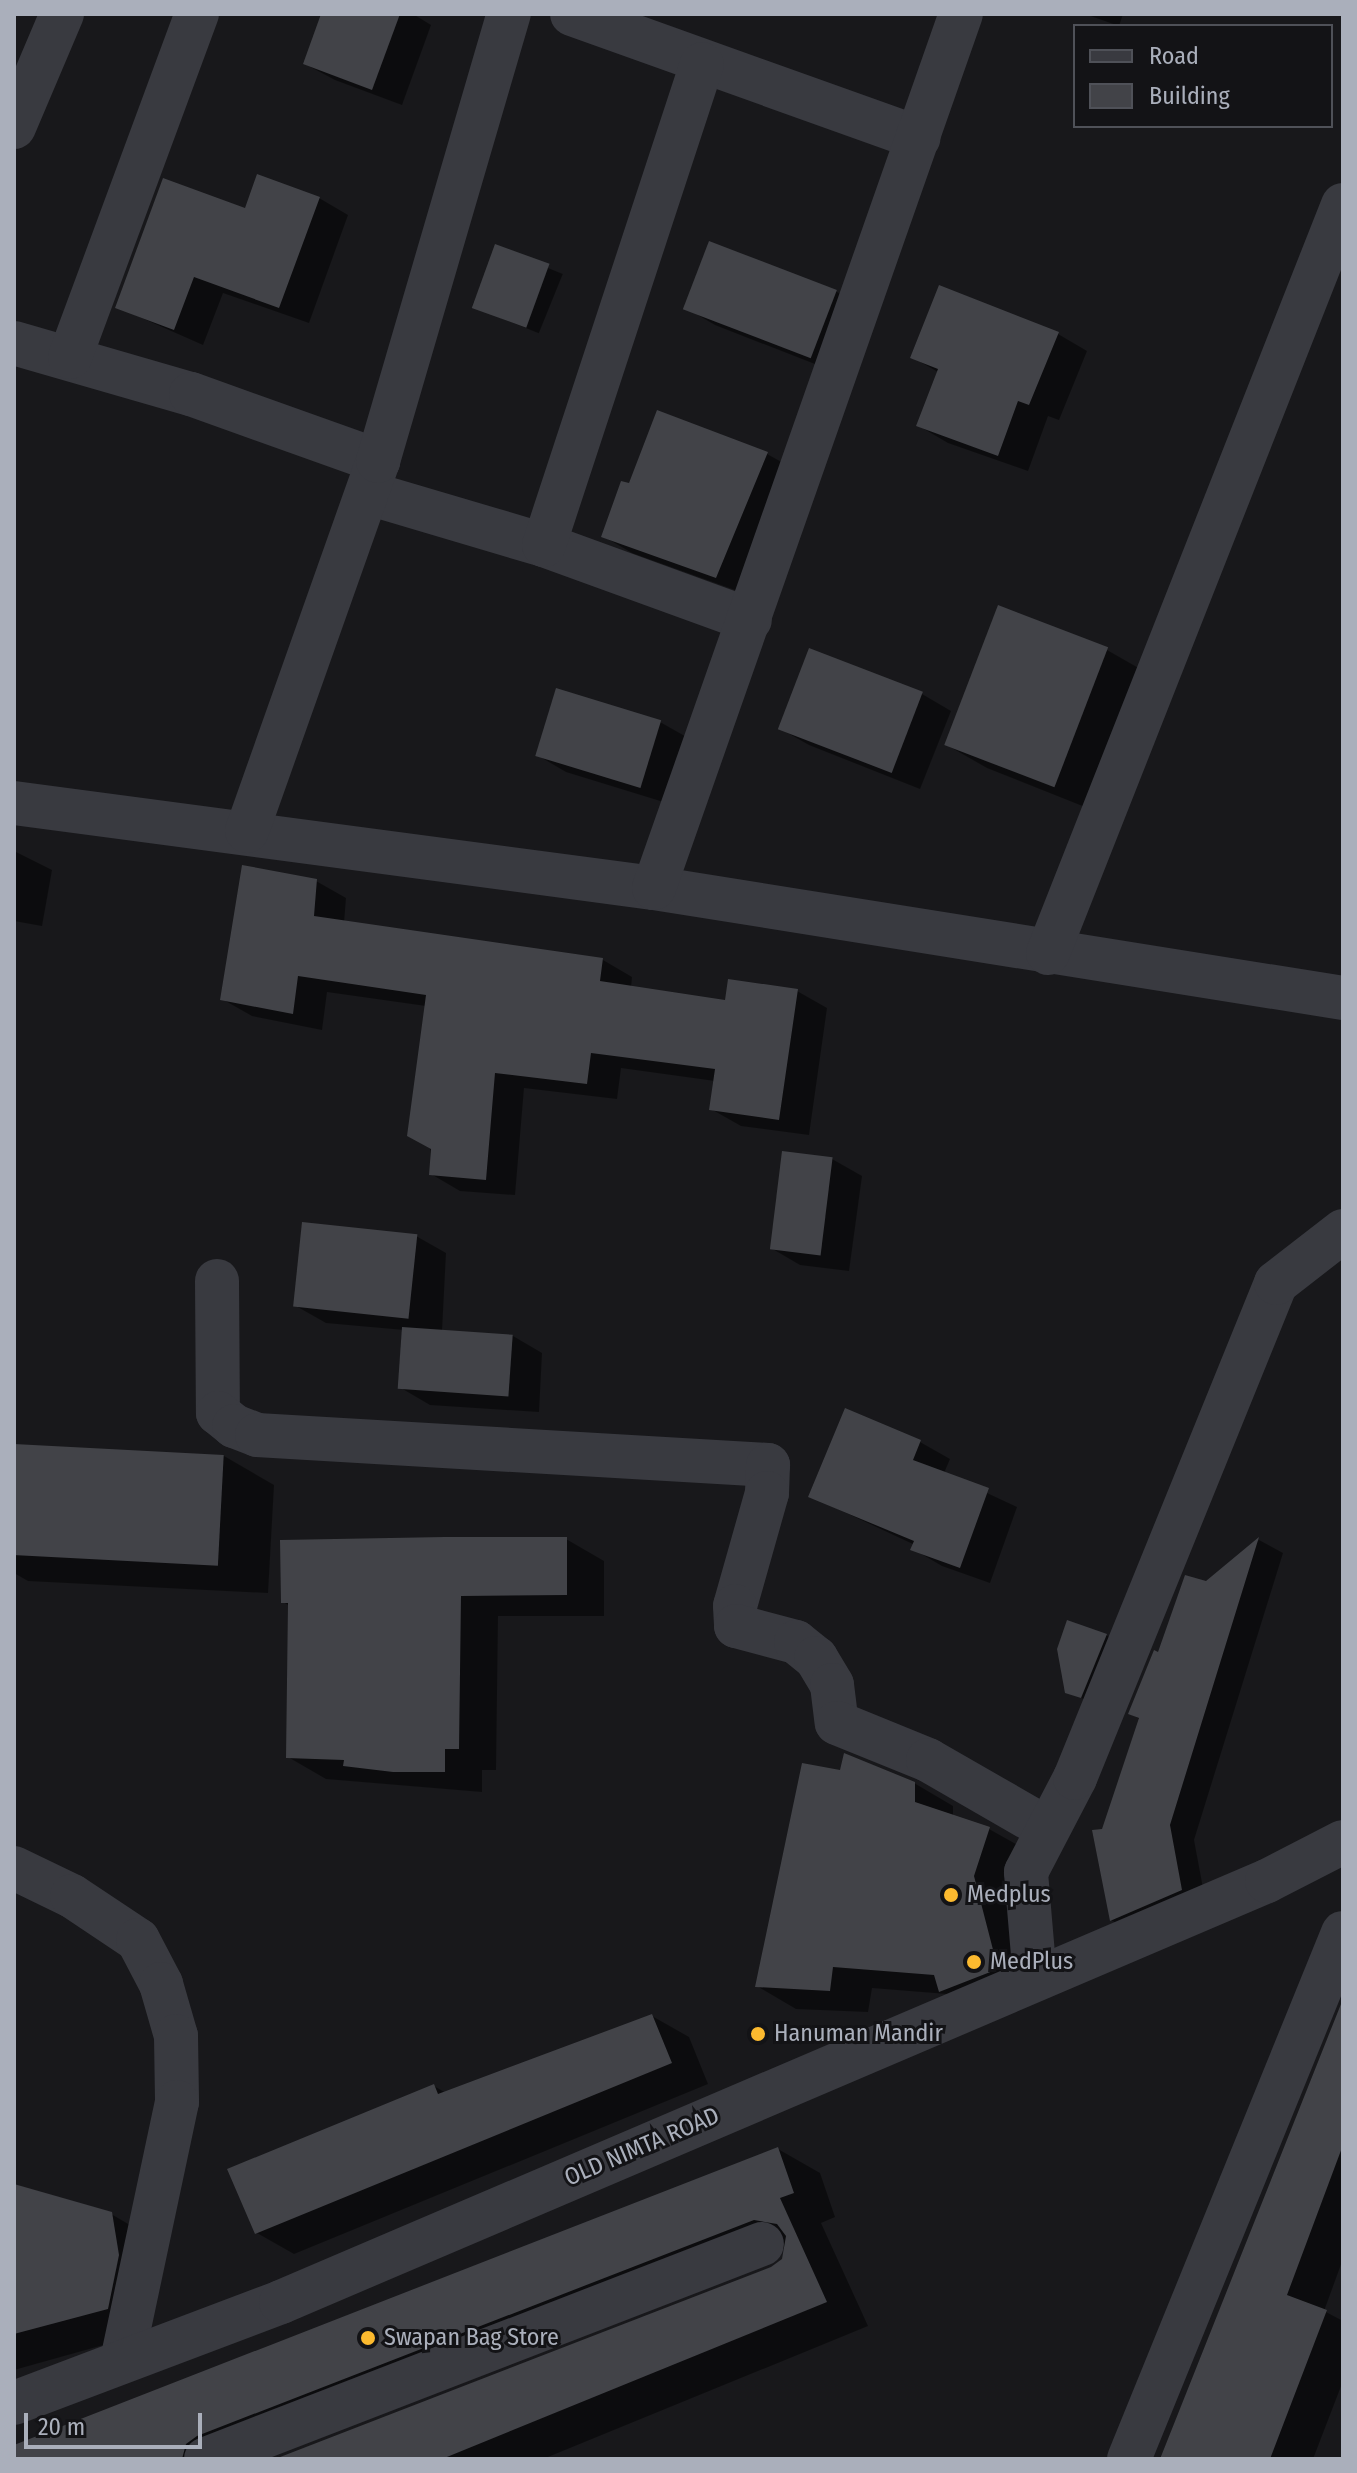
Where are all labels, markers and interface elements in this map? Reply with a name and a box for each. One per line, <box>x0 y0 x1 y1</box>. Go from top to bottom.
legend <box>1073 24 1333 128</box>
text: Road <box>1149 42 1199 70</box>
text: Building <box>1149 82 1230 110</box>
place label: Medplus <box>967 1881 1051 1909</box>
marker: Medplus <box>942 1886 960 1904</box>
place label: MedPlus <box>990 1948 1073 1976</box>
marker: MedPlus <box>965 1953 983 1971</box>
place label: Hanuman Mandir <box>774 2020 943 2048</box>
marker: Hanuman Mandir <box>749 2025 767 2043</box>
street label: OLD NIMTA ROAD <box>560 2101 724 2193</box>
place label: Swapan Bag Store <box>384 2324 559 2352</box>
marker: Swapan Bag Store <box>359 2329 377 2347</box>
scale bar <box>28 2397 206 2447</box>
text: 20 m <box>38 2413 85 2441</box>

